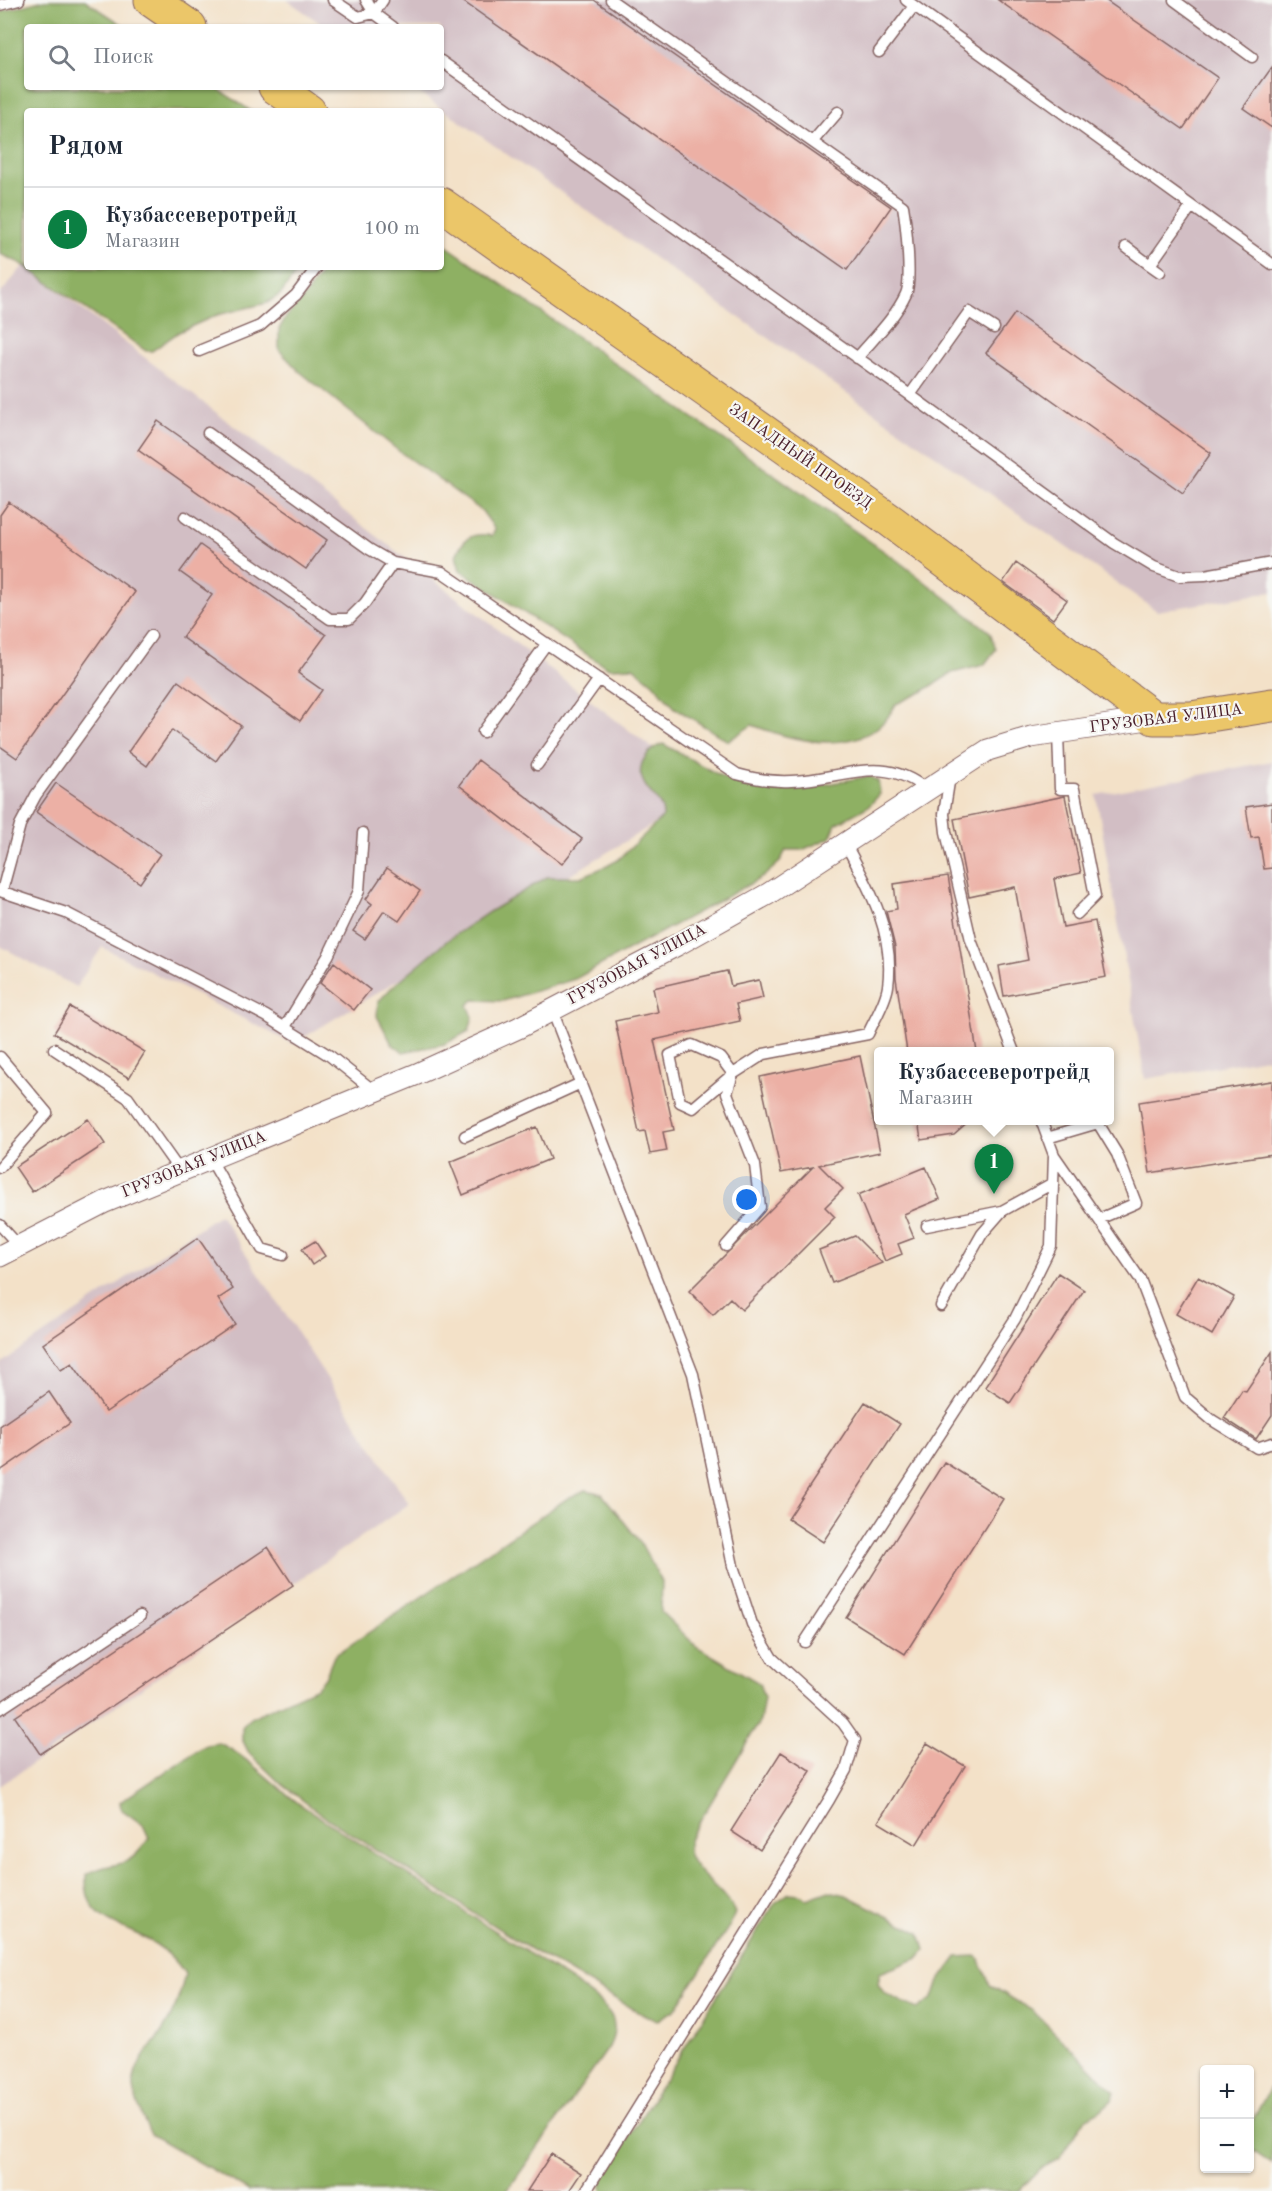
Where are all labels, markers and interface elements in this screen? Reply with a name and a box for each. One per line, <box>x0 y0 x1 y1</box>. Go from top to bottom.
search box <box>24 24 444 90</box>
icon: search <box>45 41 78 74</box>
text: Поиск <box>93 46 154 68</box>
text: Рядом <box>48 134 123 160</box>
text: Кузбассеверотрейд <box>105 205 297 227</box>
text: 1 <box>62 219 73 239</box>
text: 100 m <box>364 219 420 239</box>
text: Магазин <box>105 232 180 252</box>
street label: ЗАПАДНЫЙ ПРОЕЗД <box>725 398 877 513</box>
street label: ГРУЗОВАЯ УЛИЦА <box>1088 702 1244 736</box>
street label: ГРУЗОВАЯ УЛИЦА <box>565 922 709 1008</box>
popup <box>874 1047 1114 1125</box>
text: Кузбассеверотрейд <box>898 1062 1090 1084</box>
text: Магазин <box>898 1089 973 1109</box>
street label: ГРУЗОВАЯ УЛИЦА <box>120 1129 268 1201</box>
pin: 1 <box>974 1144 1014 1194</box>
your location <box>732 1185 761 1214</box>
map controls <box>1200 2065 1254 2173</box>
button: + <box>1200 2065 1254 2119</box>
button: − <box>1200 2119 1254 2173</box>

